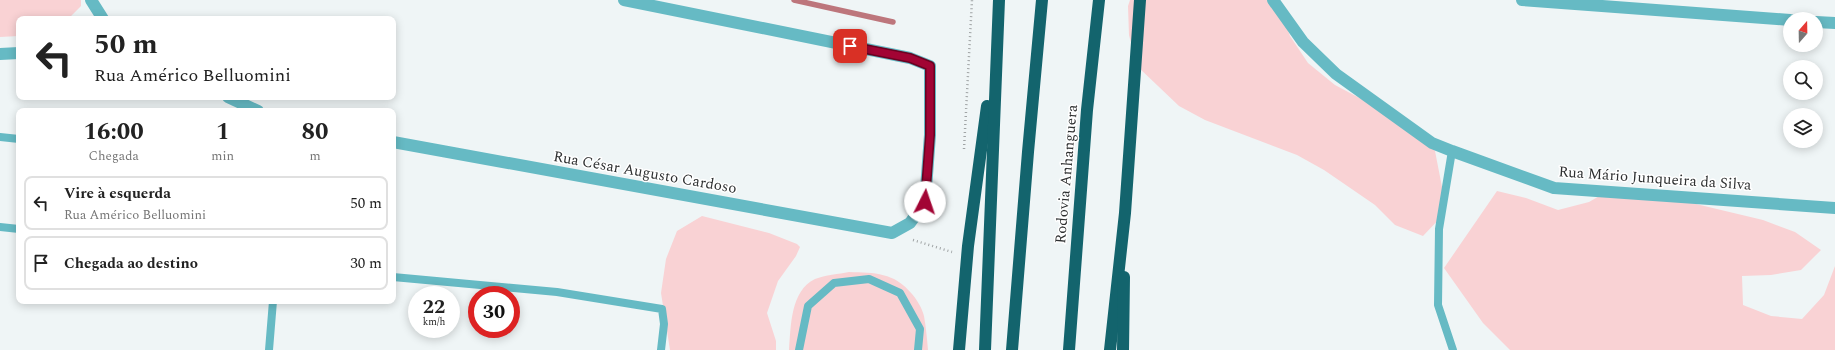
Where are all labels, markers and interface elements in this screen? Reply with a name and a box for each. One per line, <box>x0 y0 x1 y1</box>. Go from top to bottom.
north arrow <box>1783 12 1823 52</box>
map controls <box>1783 12 1823 148</box>
text: 50 m <box>94 23 158 66</box>
pin <box>833 29 867 63</box>
icon: left <box>28 32 80 84</box>
icon: arrive <box>839 35 861 57</box>
button: search <box>1783 60 1823 100</box>
text: Rua Américo Belluomini <box>94 62 291 89</box>
street label: Rodovia Anhanguera <box>1049 103 1084 245</box>
button: layers <box>1783 108 1823 148</box>
text: 16:00 <box>84 114 144 150</box>
text: 1 <box>216 114 229 150</box>
text: 80 <box>302 114 329 150</box>
street label: Rua César Augusto Cardoso <box>551 145 738 200</box>
text: Chegada <box>89 146 139 166</box>
text: min <box>211 146 234 166</box>
text: m <box>309 146 321 166</box>
street label: Rua Mário Junqueira da Silva <box>1558 160 1753 197</box>
position arrow <box>904 181 946 223</box>
text: Vire à esquerda <box>64 182 171 205</box>
icon: left <box>30 192 52 214</box>
text: 50 m <box>350 192 382 215</box>
text: Rua Américo Belluomini <box>64 205 206 225</box>
icon: arrive <box>30 252 52 274</box>
text: Chegada ao destino <box>64 252 198 275</box>
text: 30 m <box>350 252 382 275</box>
speed limit sign: 30 <box>468 286 520 338</box>
text: 22 <box>423 292 445 322</box>
text: km/h <box>423 314 445 330</box>

